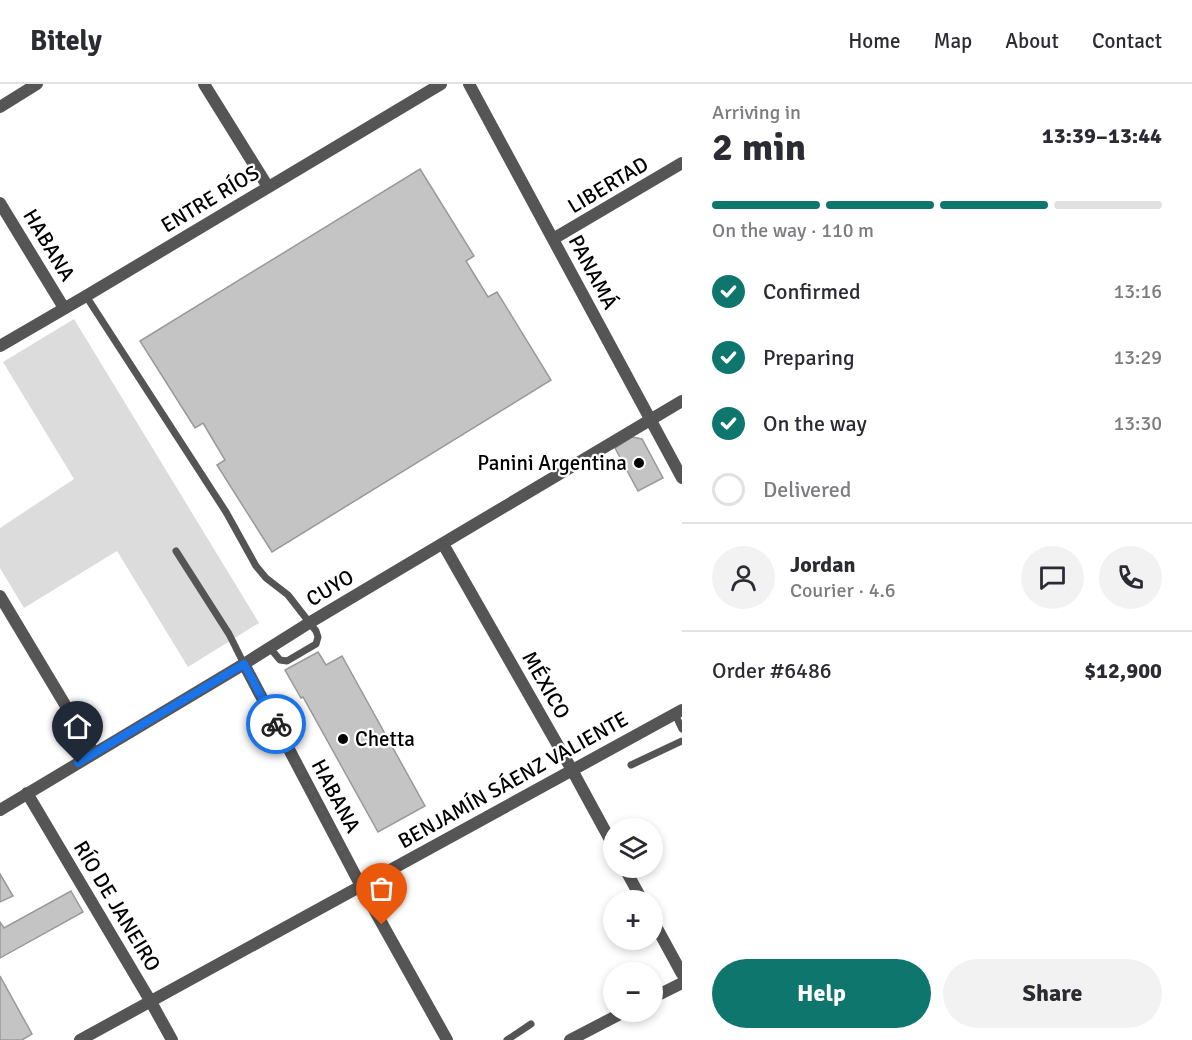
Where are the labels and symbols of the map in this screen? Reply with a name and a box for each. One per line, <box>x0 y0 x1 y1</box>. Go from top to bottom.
street label: LIBERTAD <box>563 151 653 219</box>
street label: ENTRE RÍOS <box>156 160 264 238</box>
street label: HABANA <box>17 204 81 286</box>
street label: PANAMÁ <box>563 230 623 314</box>
place label: Panini Argentina <box>477 450 627 476</box>
marker: Panini Argentina <box>632 456 646 470</box>
street label: CUYO <box>302 564 358 612</box>
street label: MÉXICO <box>516 647 576 723</box>
courier <box>246 694 306 754</box>
pin <box>52 701 103 763</box>
street label: BENJAMÍN SÁENZ VALIENTE <box>393 706 633 854</box>
place label: Chetta <box>355 726 415 752</box>
marker: Chetta <box>336 732 350 746</box>
street label: HABANA <box>306 755 366 837</box>
street label: RÍO DE JANEIRO <box>68 836 166 976</box>
pin <box>356 863 407 925</box>

